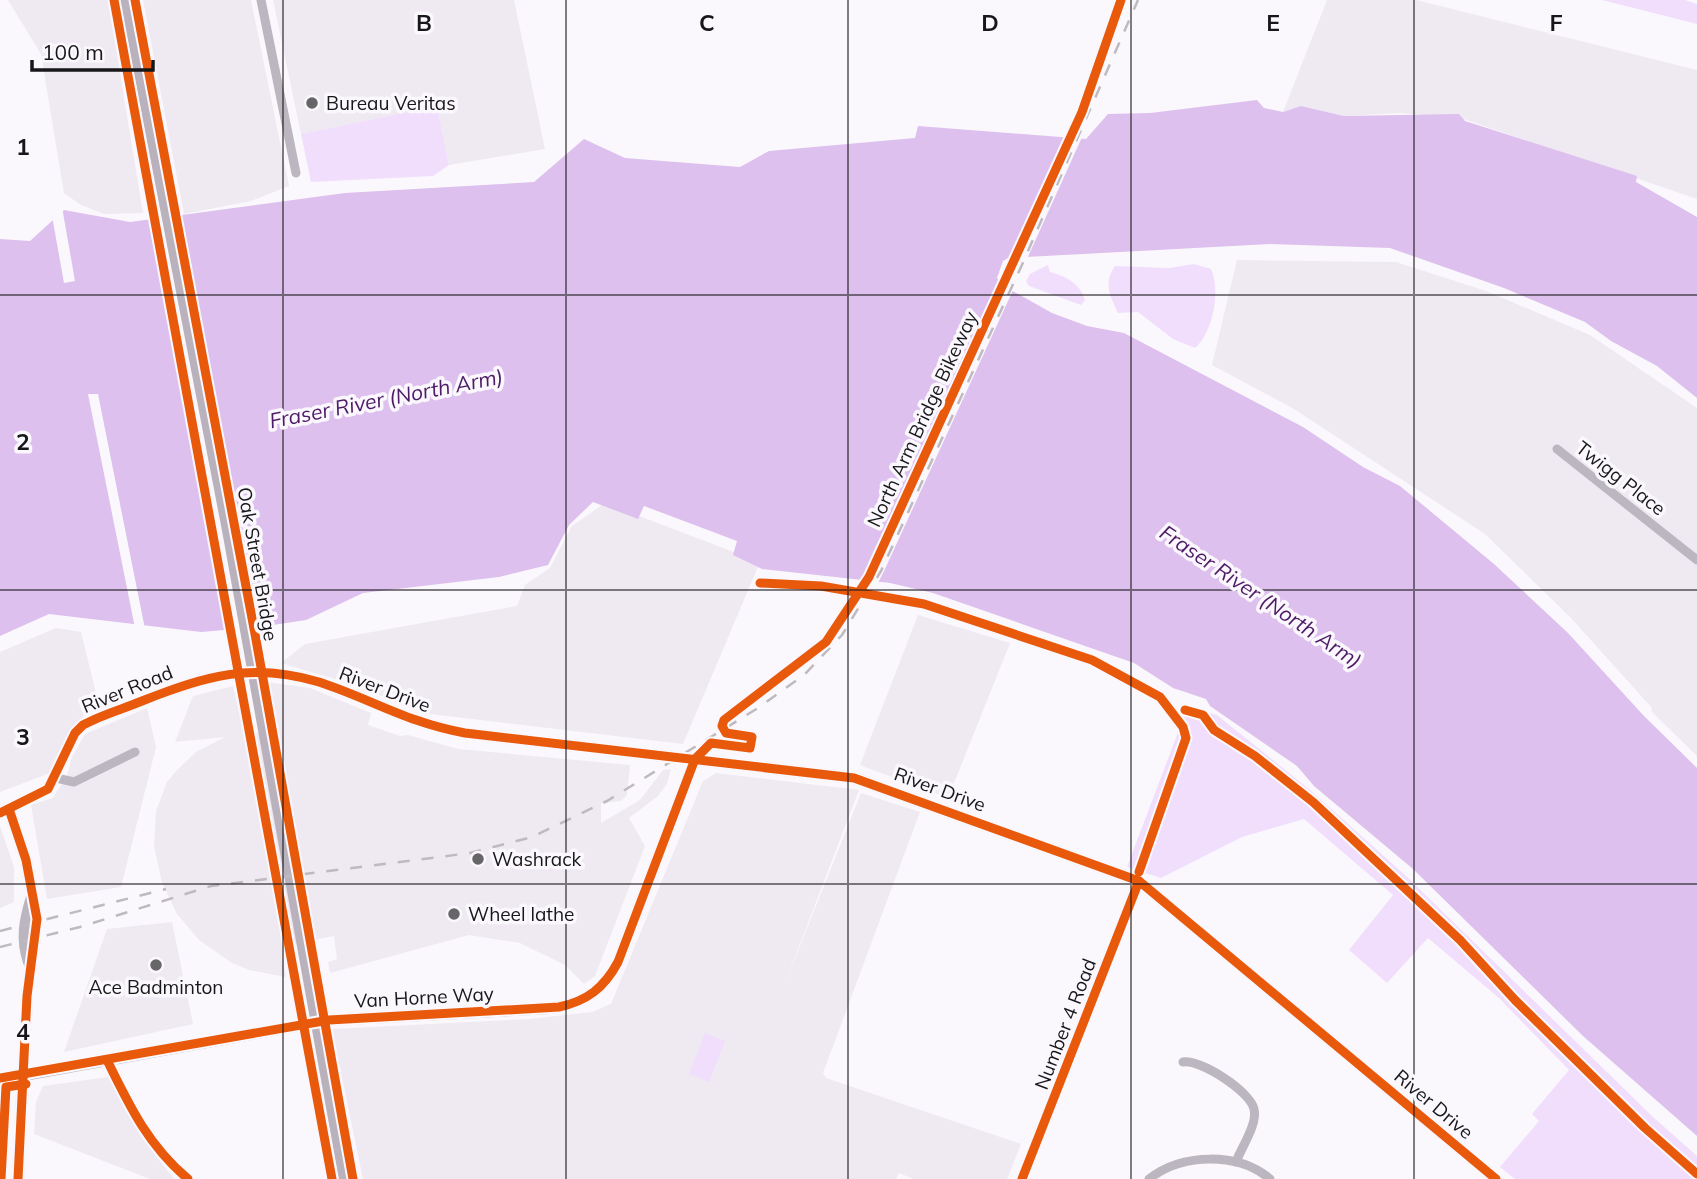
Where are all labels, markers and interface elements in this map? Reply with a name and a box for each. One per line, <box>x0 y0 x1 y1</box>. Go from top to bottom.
text: B <box>416 8 432 37</box>
text: C <box>699 8 715 37</box>
text: D <box>981 8 999 37</box>
text: E <box>1266 8 1280 37</box>
text: F <box>1549 8 1563 37</box>
scale bar <box>32 28 152 72</box>
text: 100 m <box>42 39 104 65</box>
place label: Bureau Veritas <box>326 91 456 115</box>
marker: Bureau Veritas <box>304 95 320 111</box>
text: 1 <box>16 132 30 161</box>
street label: North Arm Bridge Bikeway <box>861 307 983 531</box>
water label: Fraser River (North Arm) <box>267 363 505 433</box>
text: 2 <box>16 427 30 456</box>
street label: Twigg Place <box>1571 436 1671 520</box>
street label: Oak Street Bridge <box>233 485 283 643</box>
water label: Fraser River (North Arm) <box>1155 519 1367 673</box>
street label: River Road <box>78 660 176 718</box>
street label: River Drive <box>336 661 434 717</box>
text: 3 <box>16 722 30 751</box>
street label: River Drive <box>891 761 989 817</box>
place label: Washrack <box>492 847 582 871</box>
marker: Washrack <box>470 851 486 867</box>
place label: Wheel lathe <box>468 902 574 926</box>
marker: Wheel lathe <box>446 906 462 922</box>
street label: Number 4 Road <box>1029 955 1101 1093</box>
marker: Ace Badminton <box>148 957 164 973</box>
place label: Ace Badminton <box>89 975 223 999</box>
street label: Van Horne Way <box>354 981 494 1013</box>
text: 4 <box>16 1017 30 1046</box>
street label: River Drive <box>1390 1064 1478 1144</box>

